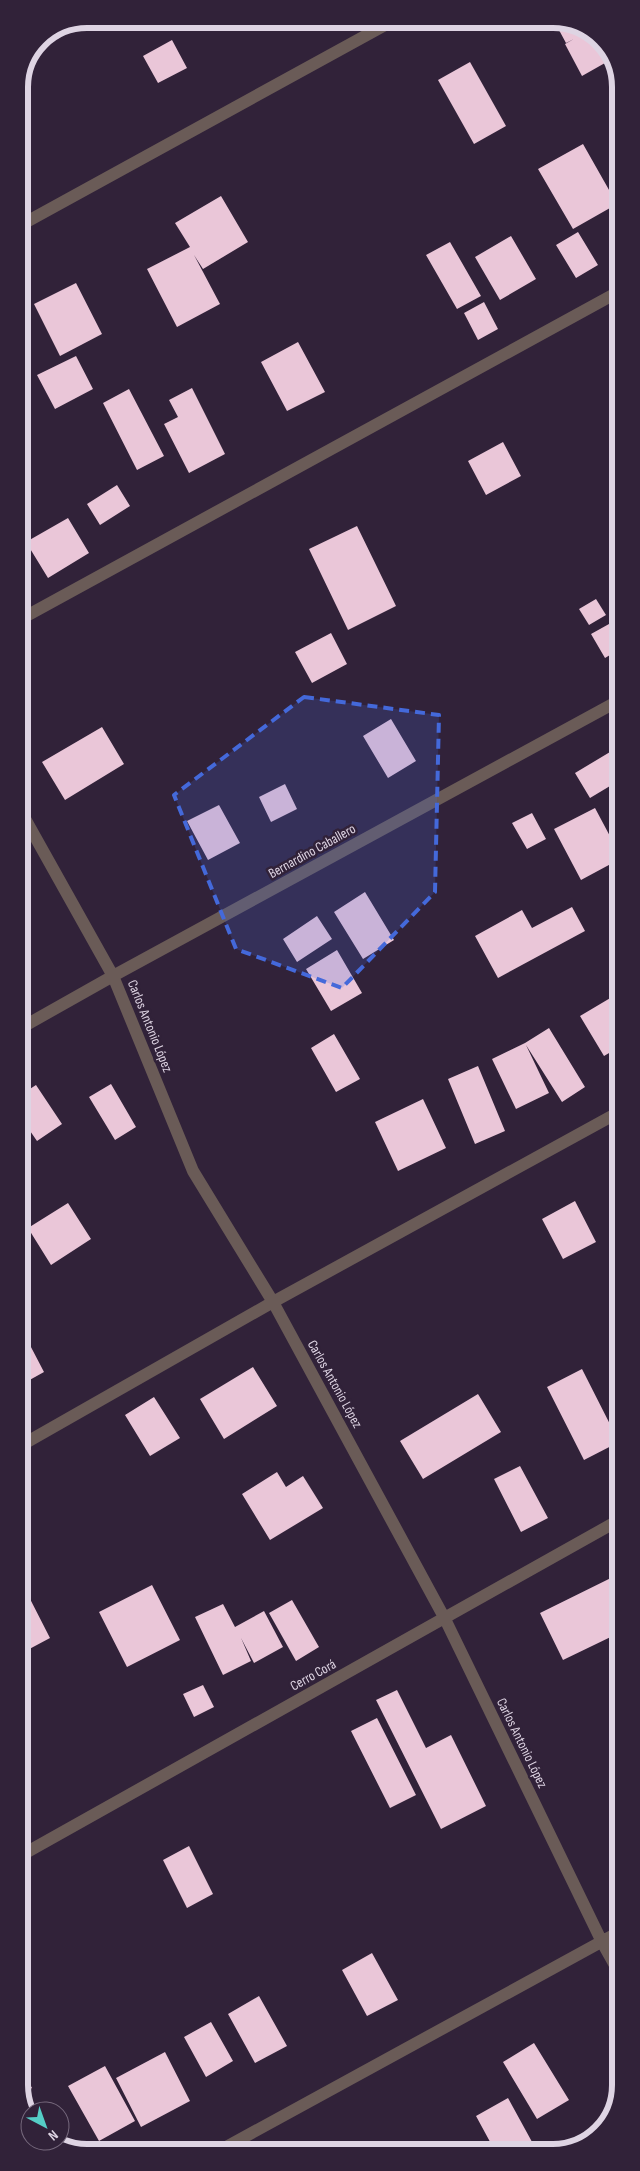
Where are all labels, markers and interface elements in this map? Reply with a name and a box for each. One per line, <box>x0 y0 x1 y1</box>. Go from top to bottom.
street label: Bernardino Caballero <box>265 820 359 882</box>
street label: Carlos Antonio López <box>124 977 176 1075</box>
street label: Carlos Antonio López <box>304 1337 366 1431</box>
street label: Cerro Corá <box>287 1655 339 1695</box>
street label: Carlos Antonio López <box>493 1695 551 1791</box>
north arrow <box>20 2101 70 2151</box>
text: N <box>45 2127 62 2144</box>

